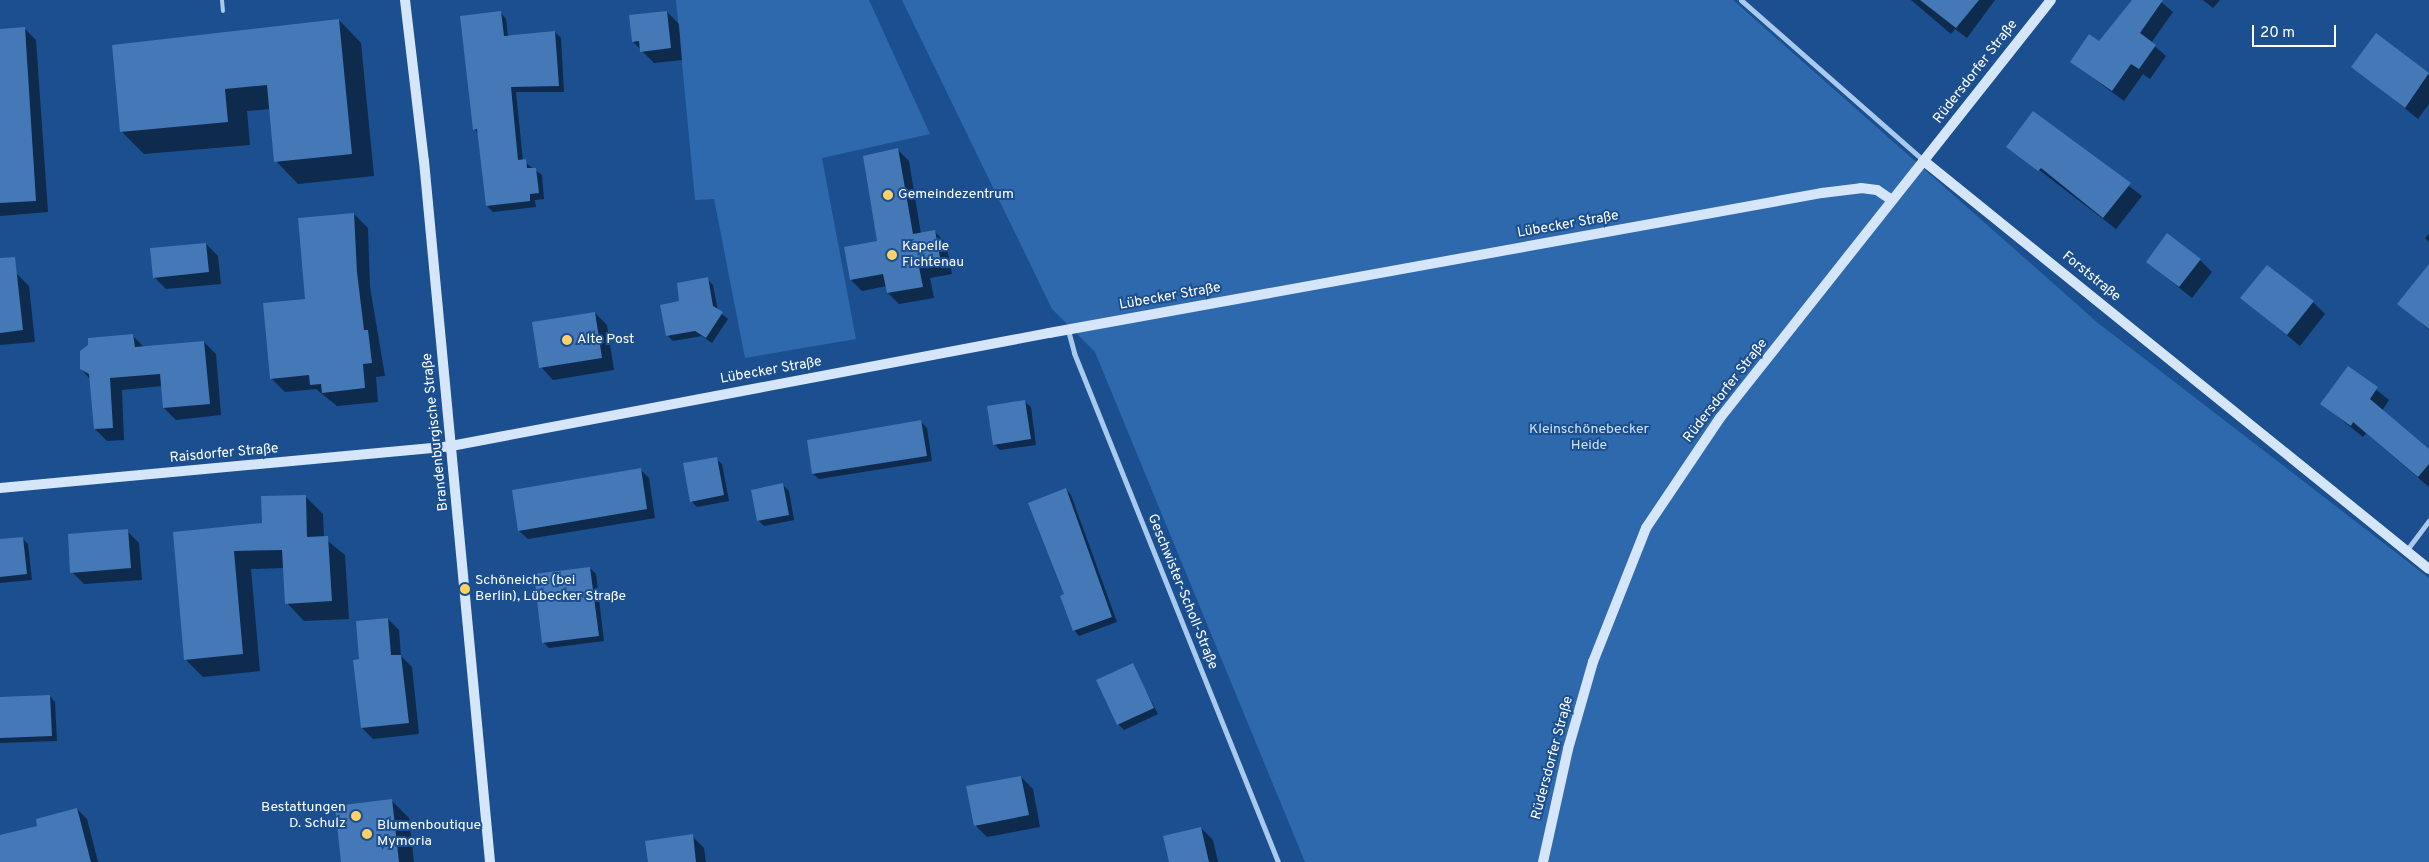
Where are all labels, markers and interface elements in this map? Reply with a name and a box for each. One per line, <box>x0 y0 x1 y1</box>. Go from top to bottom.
scale bar <box>2254 15 2338 47</box>
street label: Rüdersdorfer Straße <box>1930 17 2022 127</box>
text: 20 m <box>2260 24 2295 43</box>
place label: Gemeindezentrum <box>898 187 1014 203</box>
marker: Gemeindezentrum <box>882 189 894 201</box>
street label: Lübecker Straße <box>1516 208 1620 242</box>
place label: Kapelle Fichtenau <box>902 239 964 272</box>
street label: Forststraße <box>2058 248 2124 306</box>
marker: Kapelle Fichtenau <box>886 249 898 261</box>
street label: Lübecker Straße <box>1118 280 1222 314</box>
place label: Alte Post <box>577 332 634 348</box>
marker: Alte Post <box>561 334 573 346</box>
street label: Rüdersdorfer Straße <box>1680 336 1772 446</box>
street label: Brandenburgische Straße <box>419 352 453 512</box>
street label: Lübecker Straße <box>719 354 823 388</box>
park label: Kleinschönebecker Heide <box>1529 422 1649 454</box>
street label: Raisdorfer Straße <box>169 441 279 467</box>
street label: Geschwister-Scholl-Straße <box>1143 512 1221 672</box>
place label: Schöneiche (bei Berlin), Lübecker Straße <box>475 573 626 606</box>
marker: Schöneiche (bei Berlin), Lübecker Straße <box>459 583 471 595</box>
street label: Rüdersdorfer Straße <box>1528 694 1578 822</box>
place label: Bestattungen D. Schulz <box>261 800 346 832</box>
marker: Bestattungen D. Schulz <box>350 810 362 822</box>
place label: Blumenboutique Mymoria <box>377 818 481 850</box>
marker: Blumenboutique Mymoria <box>361 828 373 840</box>

